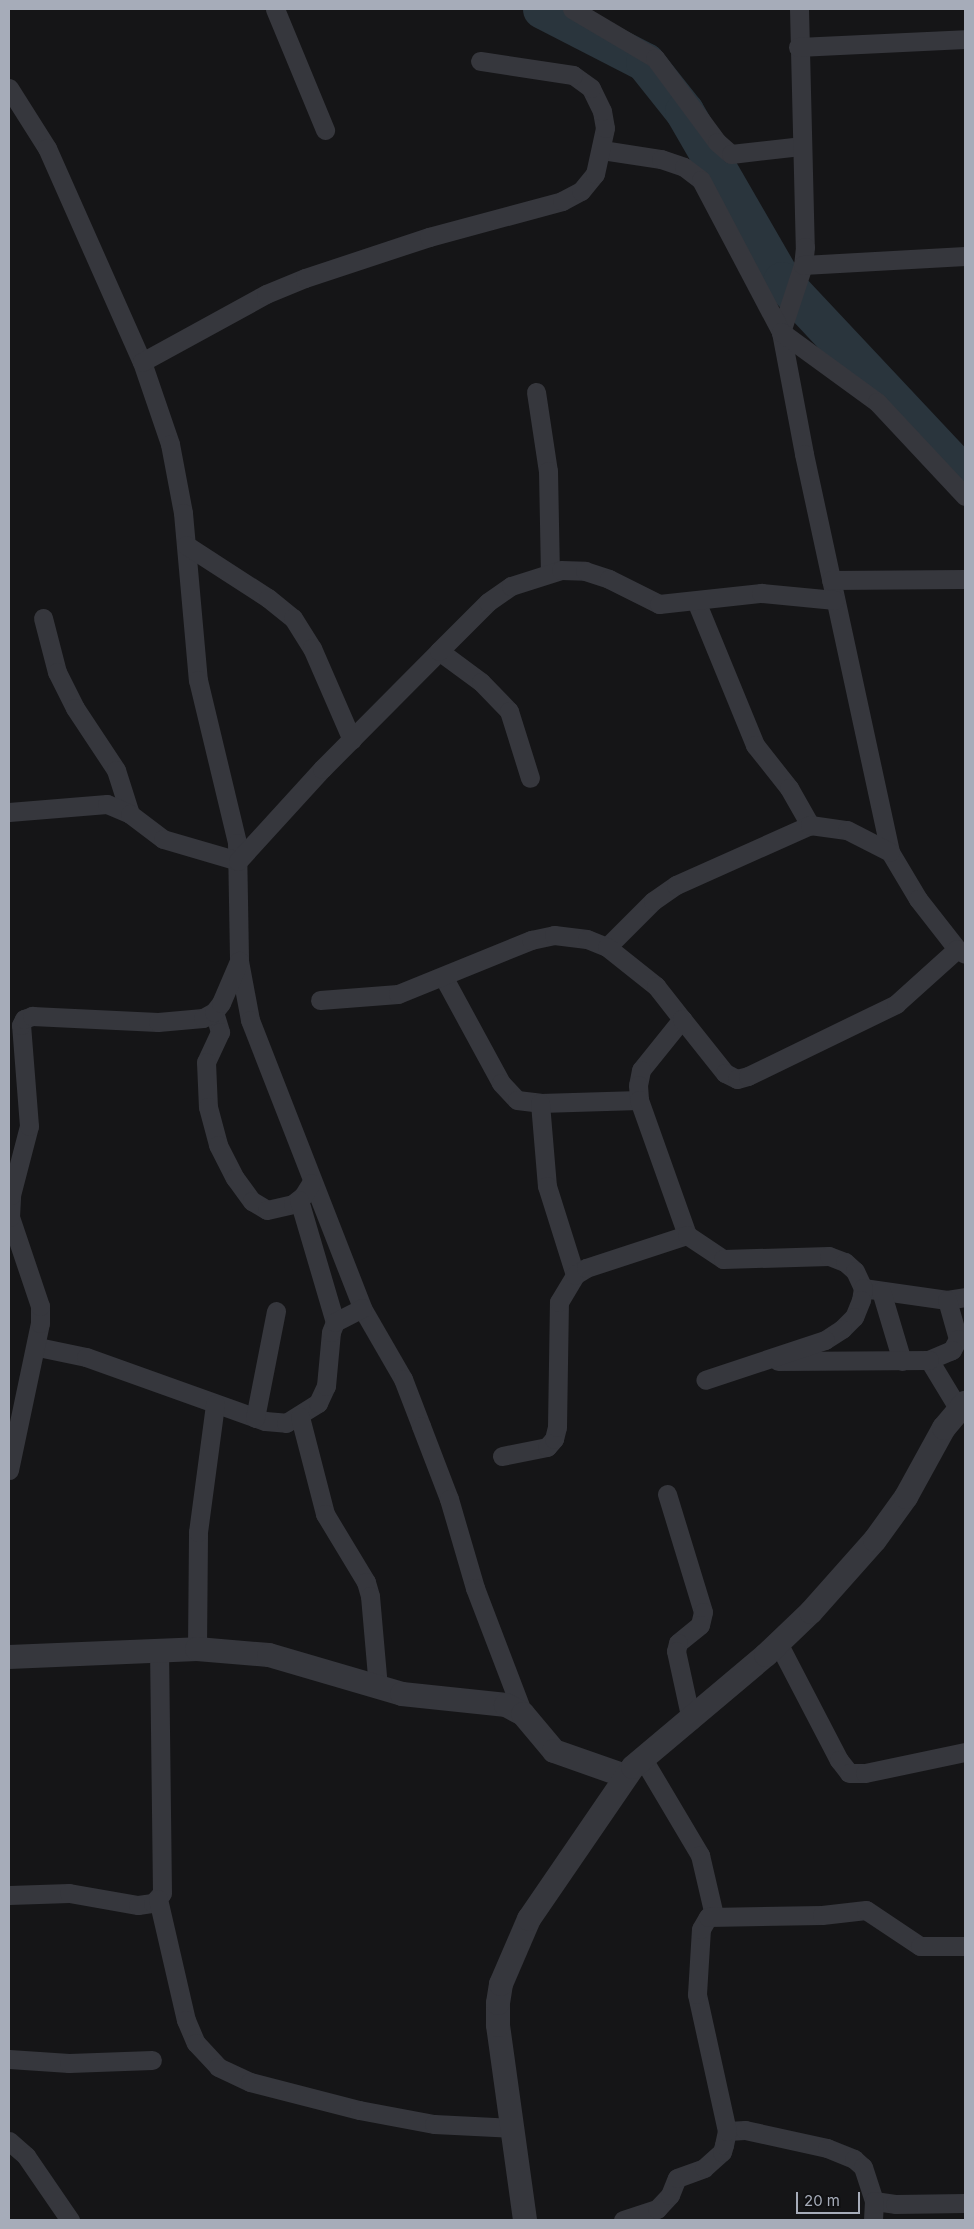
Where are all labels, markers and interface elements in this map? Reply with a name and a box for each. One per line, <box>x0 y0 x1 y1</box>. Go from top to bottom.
scale bar <box>799 2182 863 2214</box>
text: 20 m <box>804 2191 840 2210</box>

